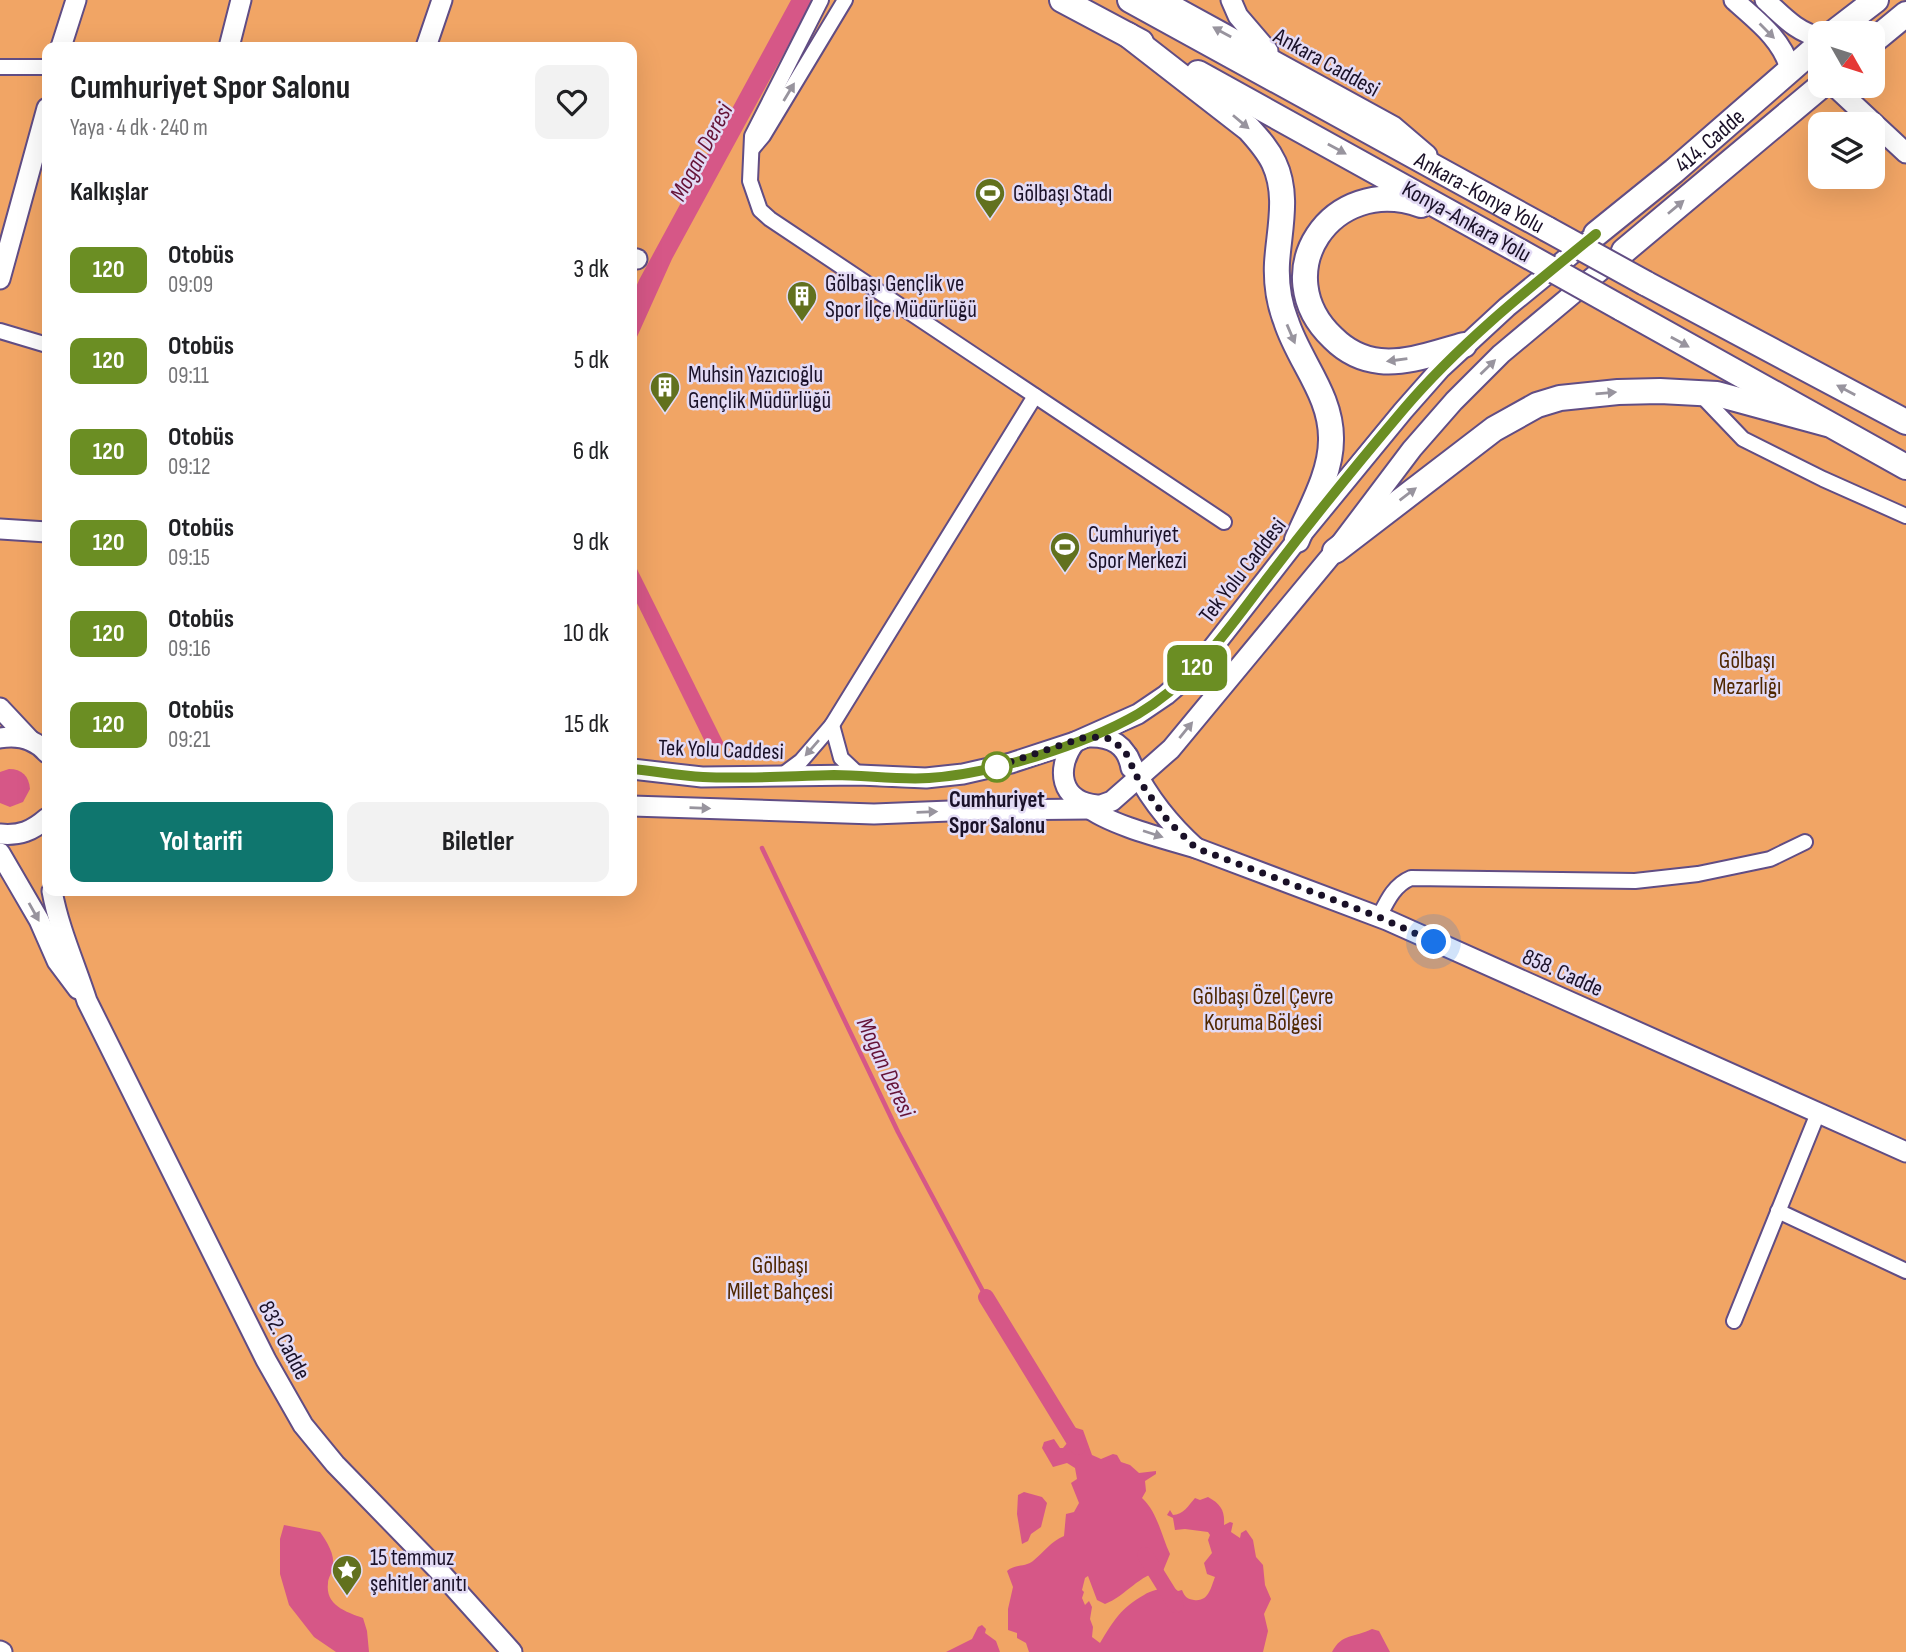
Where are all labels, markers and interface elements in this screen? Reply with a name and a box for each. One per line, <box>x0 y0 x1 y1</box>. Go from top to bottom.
north arrow <box>1808 21 1885 98</box>
map controls <box>1808 21 1885 189</box>
street label: Ankara Caddesi <box>1268 22 1385 104</box>
one-way arrow <box>1758 22 1774 39</box>
one-way arrow <box>1212 26 1231 38</box>
button: heart <box>535 65 609 139</box>
text: Cumhuriyet Spor Salonu <box>70 68 350 108</box>
one-way arrow <box>783 82 796 101</box>
water label: Mogan Deresi <box>664 98 740 206</box>
street label: 414. Cadde <box>1669 103 1751 179</box>
button: layers <box>1808 112 1885 189</box>
text: Yaya · 4 dk · 240 m <box>70 114 208 142</box>
one-way arrow <box>1232 114 1249 129</box>
one-way arrow <box>1327 143 1347 155</box>
street label: Ankara-Konya Yolu <box>1409 146 1549 240</box>
street label: Konya-Ankara Yolu <box>1397 175 1536 269</box>
sports icon: Gölbaşı Stadı <box>973 176 1007 220</box>
text: Kalkışlar <box>70 177 149 208</box>
place label: Gölbaşı Stadı <box>1013 180 1112 208</box>
one-way arrow <box>1668 200 1685 215</box>
text: Otobüs <box>168 240 234 271</box>
text: 3 dk <box>573 254 609 285</box>
text: 120 <box>93 255 124 284</box>
place label: Gölbaşı Gençlik ve Spor İlçe Müdürlüğü <box>825 270 977 324</box>
text: 09:09 <box>168 271 213 299</box>
building icon: Gölbaşı Gençlik ve Spor İlçe Müdürlüğü <box>785 279 819 323</box>
one-way arrow <box>1285 323 1296 344</box>
text: Otobüs <box>168 331 234 362</box>
one-way arrow <box>1670 336 1690 348</box>
text: 5 dk <box>574 345 609 376</box>
text: 120 <box>93 346 124 375</box>
one-way arrow <box>1386 354 1408 365</box>
one-way arrow <box>1479 359 1496 376</box>
place label: Muhsin Yazıcıoğlu Gençlik Müdürlüğü <box>688 361 831 415</box>
text: 09:11 <box>168 362 209 390</box>
building icon: Muhsin Yazıcıoğlu Gençlik Müdürlüğü <box>648 370 682 414</box>
one-way arrow <box>1836 384 1855 396</box>
one-way arrow <box>1595 387 1617 398</box>
text: Otobüs <box>168 422 234 453</box>
text: 6 dk <box>573 436 609 467</box>
text: 120 <box>93 437 124 466</box>
text: 09:12 <box>168 453 211 481</box>
one-way arrow <box>1398 486 1416 501</box>
text: Otobüs <box>168 513 234 544</box>
street label: Tek Yolu Caddesi <box>1193 513 1292 629</box>
place label: Cumhuriyet Spor Merkezi <box>1088 521 1187 575</box>
text: 9 dk <box>573 527 609 558</box>
text: 120 <box>93 528 124 557</box>
sports icon: Cumhuriyet Spor Merkezi <box>1048 530 1082 574</box>
text: 09:15 <box>168 544 210 572</box>
text: Otobüs <box>168 604 234 635</box>
text: 10 dk <box>563 618 609 649</box>
text: 120 <box>93 619 124 648</box>
text: 09:16 <box>168 635 211 663</box>
line badge: 120 <box>1157 645 1237 691</box>
park label: Gölbaşı Mezarlığı <box>1713 647 1781 701</box>
text: 120 <box>1181 653 1213 682</box>
text: Otobüs <box>168 695 234 726</box>
text: 15 dk <box>565 709 609 740</box>
text: 120 <box>93 710 124 739</box>
one-way arrow <box>1178 722 1193 739</box>
text: 09:21 <box>168 726 210 754</box>
street label: Tek Yolu Caddesi <box>658 734 784 766</box>
one-way arrow <box>805 740 820 757</box>
marker: Cumhuriyet Spor Salonu <box>982 752 1012 782</box>
place label: Cumhuriyet Spor Salonu <box>949 786 1045 840</box>
button: Yol tarifi <box>70 802 333 882</box>
button: Biletler <box>347 802 609 882</box>
one-way arrow <box>689 802 711 814</box>
one-way arrow <box>917 806 939 817</box>
one-way arrow <box>1143 830 1164 840</box>
one-way arrow <box>28 903 40 922</box>
your location <box>1416 924 1451 959</box>
street label: 858. Cadde <box>1518 943 1607 1003</box>
park label: Gölbaşı Özel Çevre Koruma Bölgesi <box>1193 983 1333 1037</box>
water label: Mogan Deresi <box>850 1013 921 1122</box>
park label: Gölbaşı Millet Bahçesi <box>727 1252 833 1306</box>
street label: 832. Cadde <box>252 1296 316 1385</box>
place label: 15 temmuz şehitler anıtı <box>370 1544 467 1598</box>
place icon: 15 temmuz şehitler anıtı <box>330 1553 364 1597</box>

